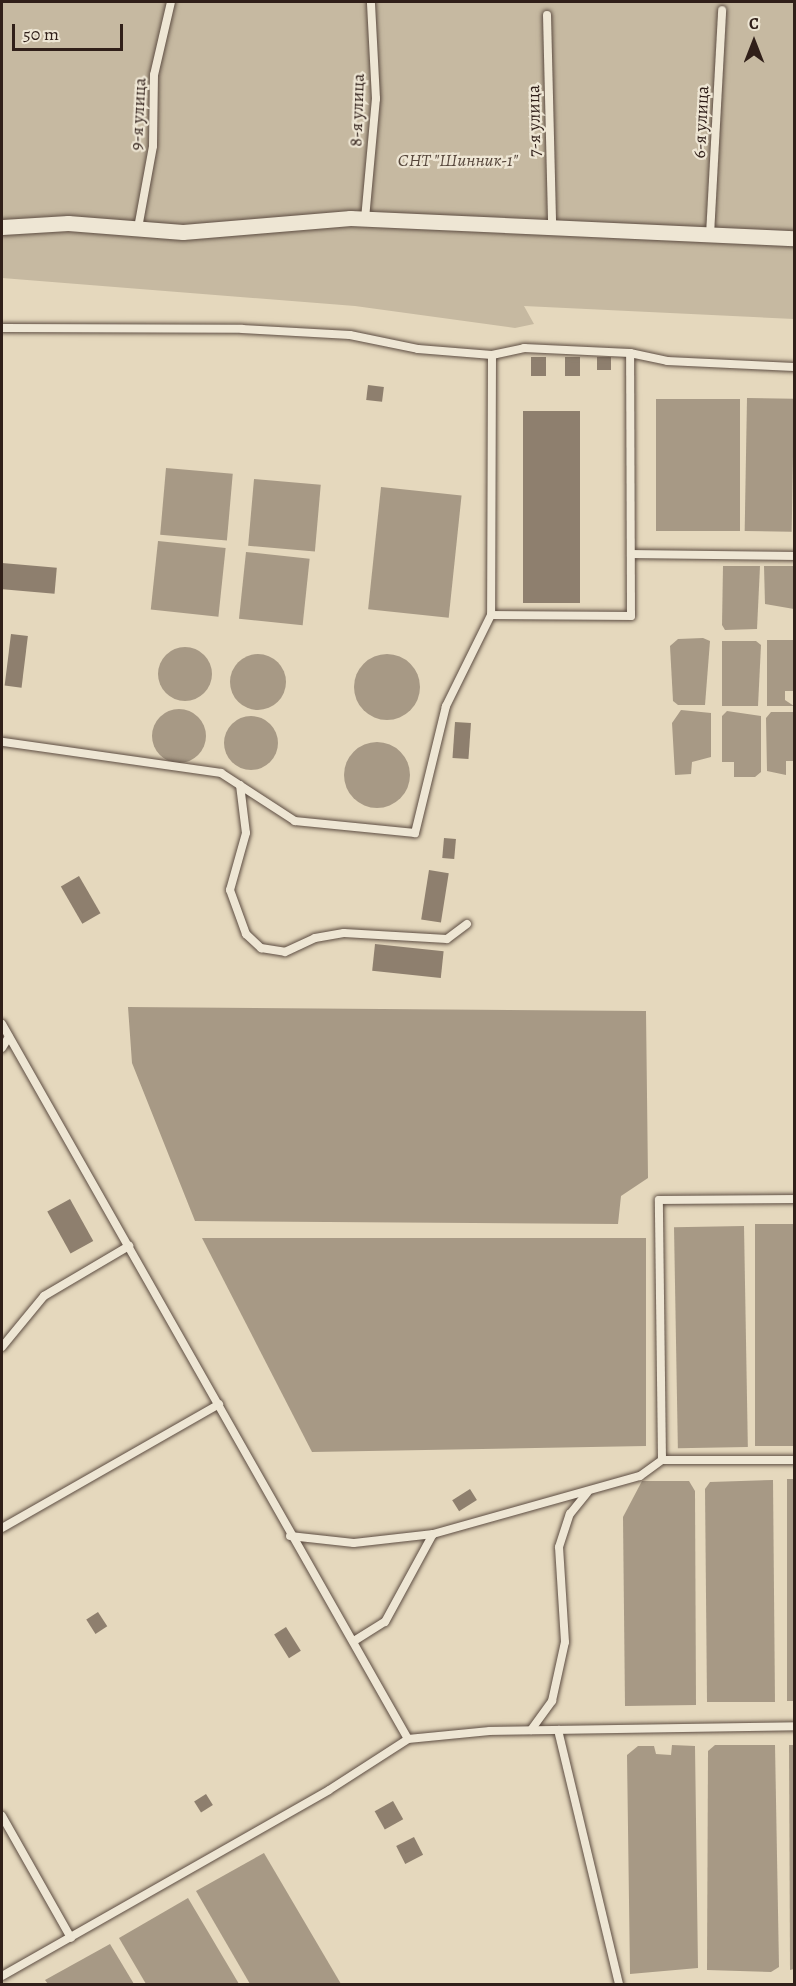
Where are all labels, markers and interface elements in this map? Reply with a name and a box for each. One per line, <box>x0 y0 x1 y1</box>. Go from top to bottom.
scale bar <box>15 12 126 50</box>
north arrow <box>724 12 784 72</box>
text: С <box>749 13 759 35</box>
text: 50 m <box>23 22 59 46</box>
street label: 8-я улица <box>345 73 369 147</box>
street label: 9-я улица <box>125 77 151 151</box>
street label: 7-я улица <box>523 85 545 157</box>
street label: 6-я улица <box>688 85 714 159</box>
park label: СНТ "Шинник-1" <box>398 149 518 171</box>

